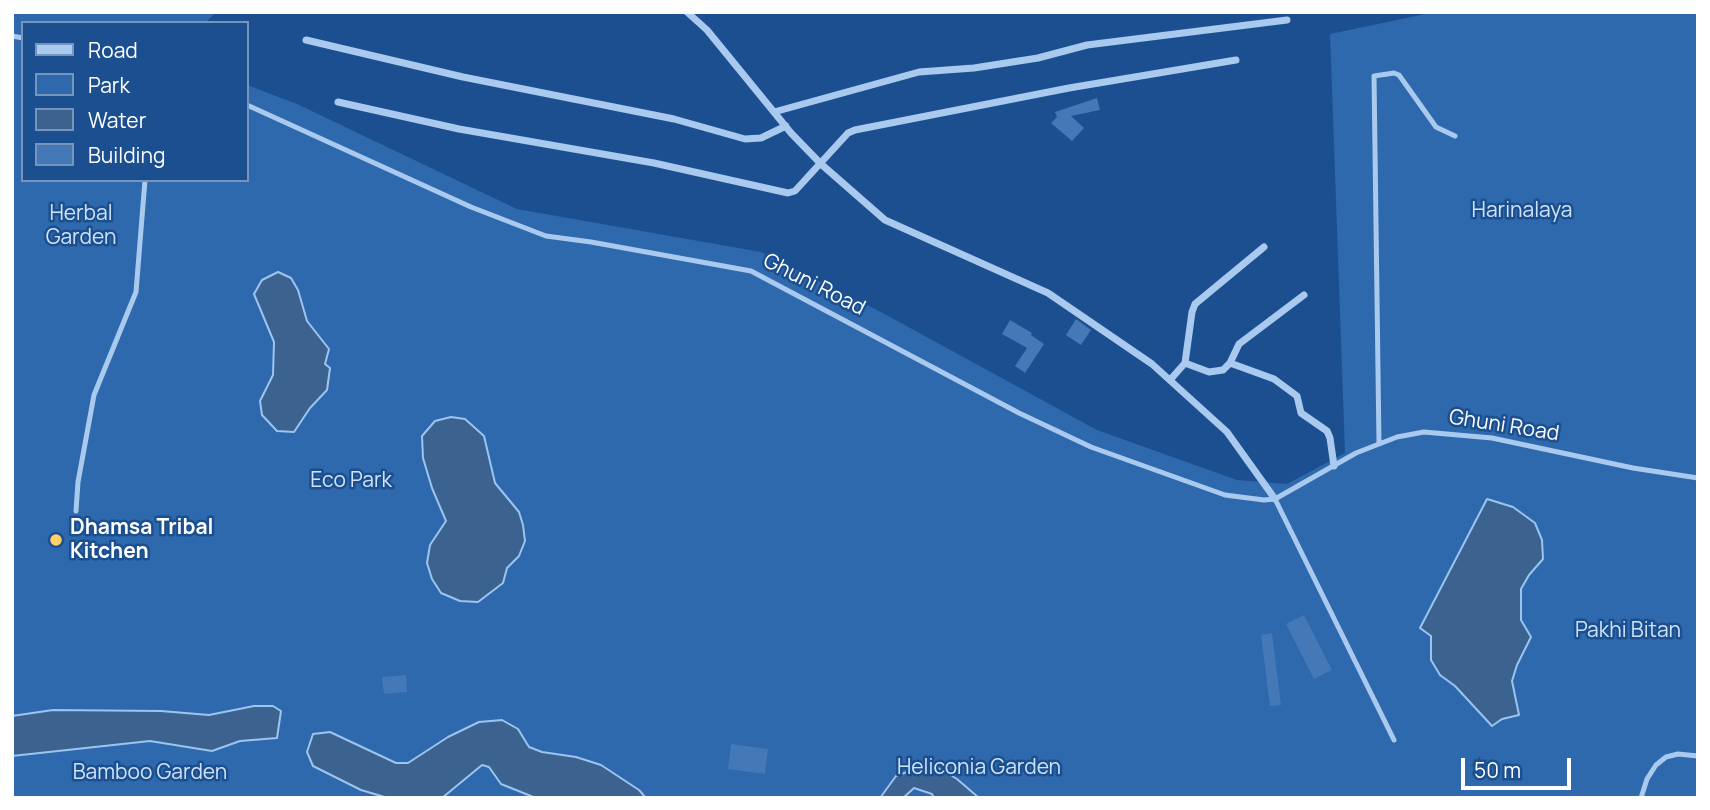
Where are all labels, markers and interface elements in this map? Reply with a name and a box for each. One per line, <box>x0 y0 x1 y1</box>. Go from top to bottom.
legend <box>21 21 248 182</box>
text: Road <box>88 36 138 64</box>
text: Park <box>88 71 130 99</box>
text: Water <box>88 106 146 134</box>
text: Building <box>88 141 165 169</box>
park label: Harinalaya <box>1472 198 1572 224</box>
park label: Herbal Garden <box>46 201 116 251</box>
street label: Ghuni Road <box>759 249 869 321</box>
street label: Ghuni Road <box>1447 405 1561 447</box>
park label: Eco Park <box>310 468 392 494</box>
place label: Dhamsa Tribal Kitchen <box>70 515 213 565</box>
marker: Dhamsa Tribal Kitchen <box>48 532 64 548</box>
park label: Pakhi Bitan <box>1575 618 1681 644</box>
scale bar <box>1465 744 1575 788</box>
park label: Heliconia Garden <box>897 755 1061 781</box>
text: 50 m <box>1474 756 1521 784</box>
park label: Bamboo Garden <box>73 760 227 786</box>

